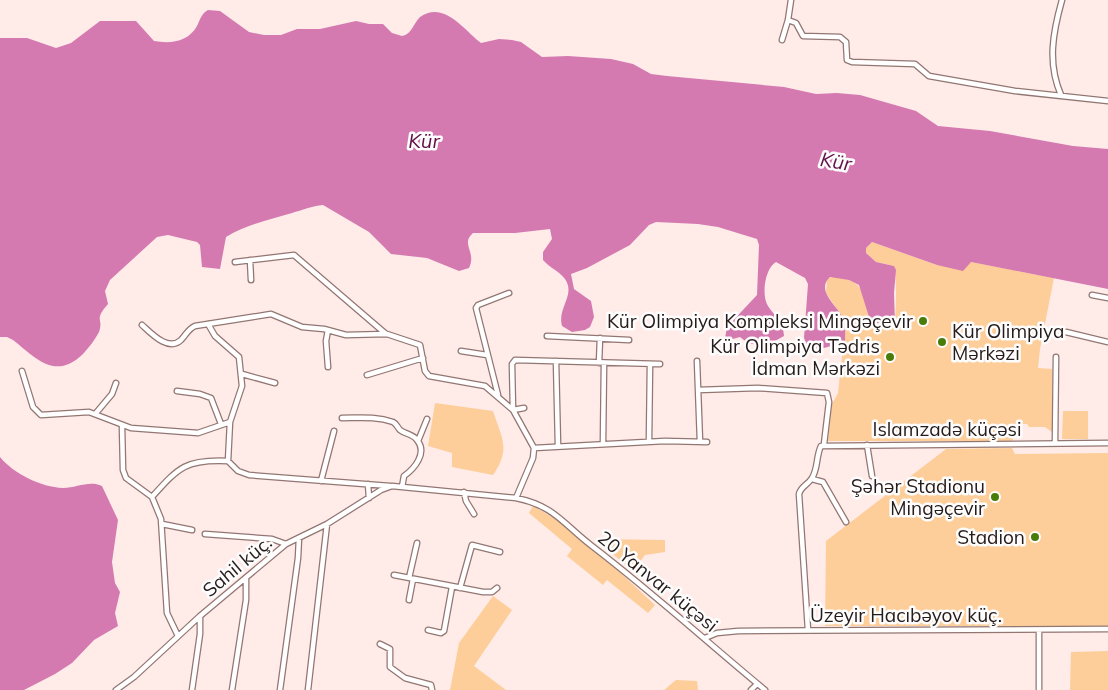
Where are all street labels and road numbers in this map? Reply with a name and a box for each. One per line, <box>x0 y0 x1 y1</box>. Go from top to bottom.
street label: Islamzadə küçəsi <box>872 417 1022 441</box>
street label: 20 Yanvar küçəsi <box>593 525 723 637</box>
street label: Sahil küç. <box>197 530 277 602</box>
street label: Üzeyir Hacıbəyov küç. <box>810 603 1002 627</box>

